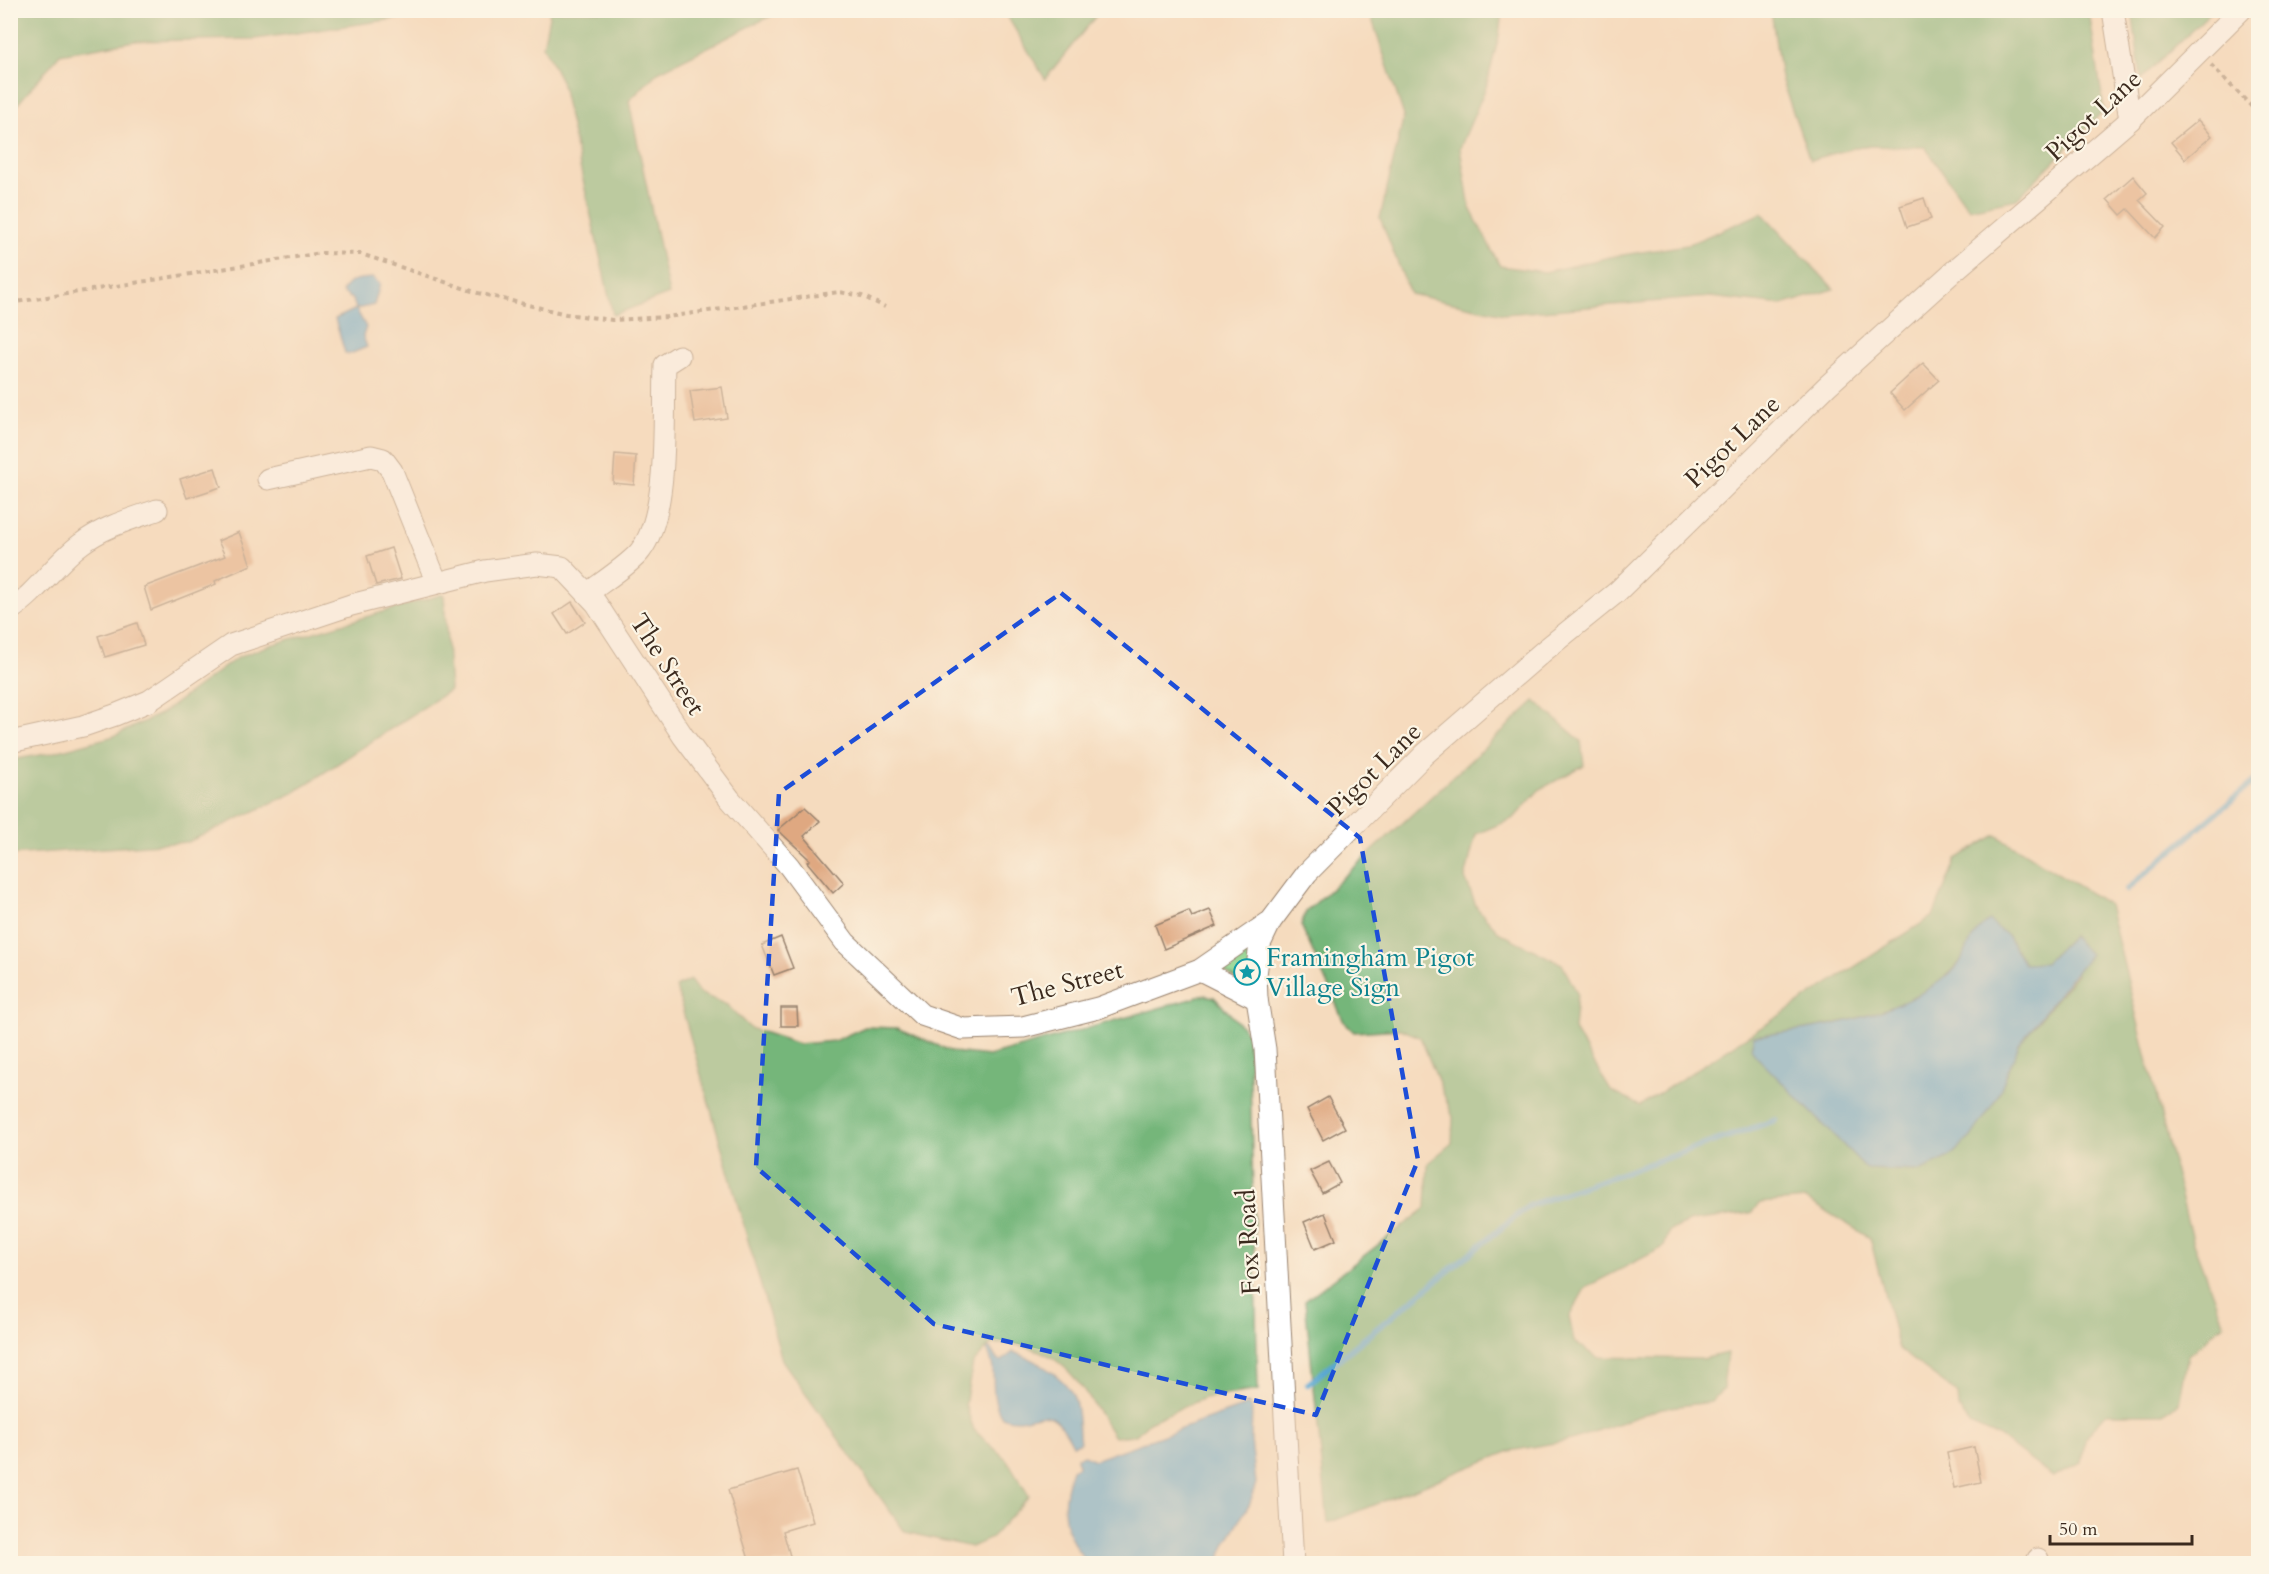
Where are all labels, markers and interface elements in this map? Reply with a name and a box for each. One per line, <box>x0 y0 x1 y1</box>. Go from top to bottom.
street label: Pigot Lane <box>2038 62 2149 169</box>
street label: Pigot Lane <box>1677 387 1788 496</box>
street label: The Street <box>622 607 713 722</box>
street label: Pigot Lane <box>1320 715 1429 824</box>
place label: Framingham Pigot Village Sign <box>1266 940 1474 1005</box>
street label: The Street <box>1007 952 1127 1015</box>
place icon: Framingham Pigot Village Sign <box>1232 957 1262 987</box>
street label: Fox Road <box>1228 1188 1269 1296</box>
scale bar <box>2050 1508 2192 1546</box>
text: 50 m <box>2059 1517 2098 1542</box>

